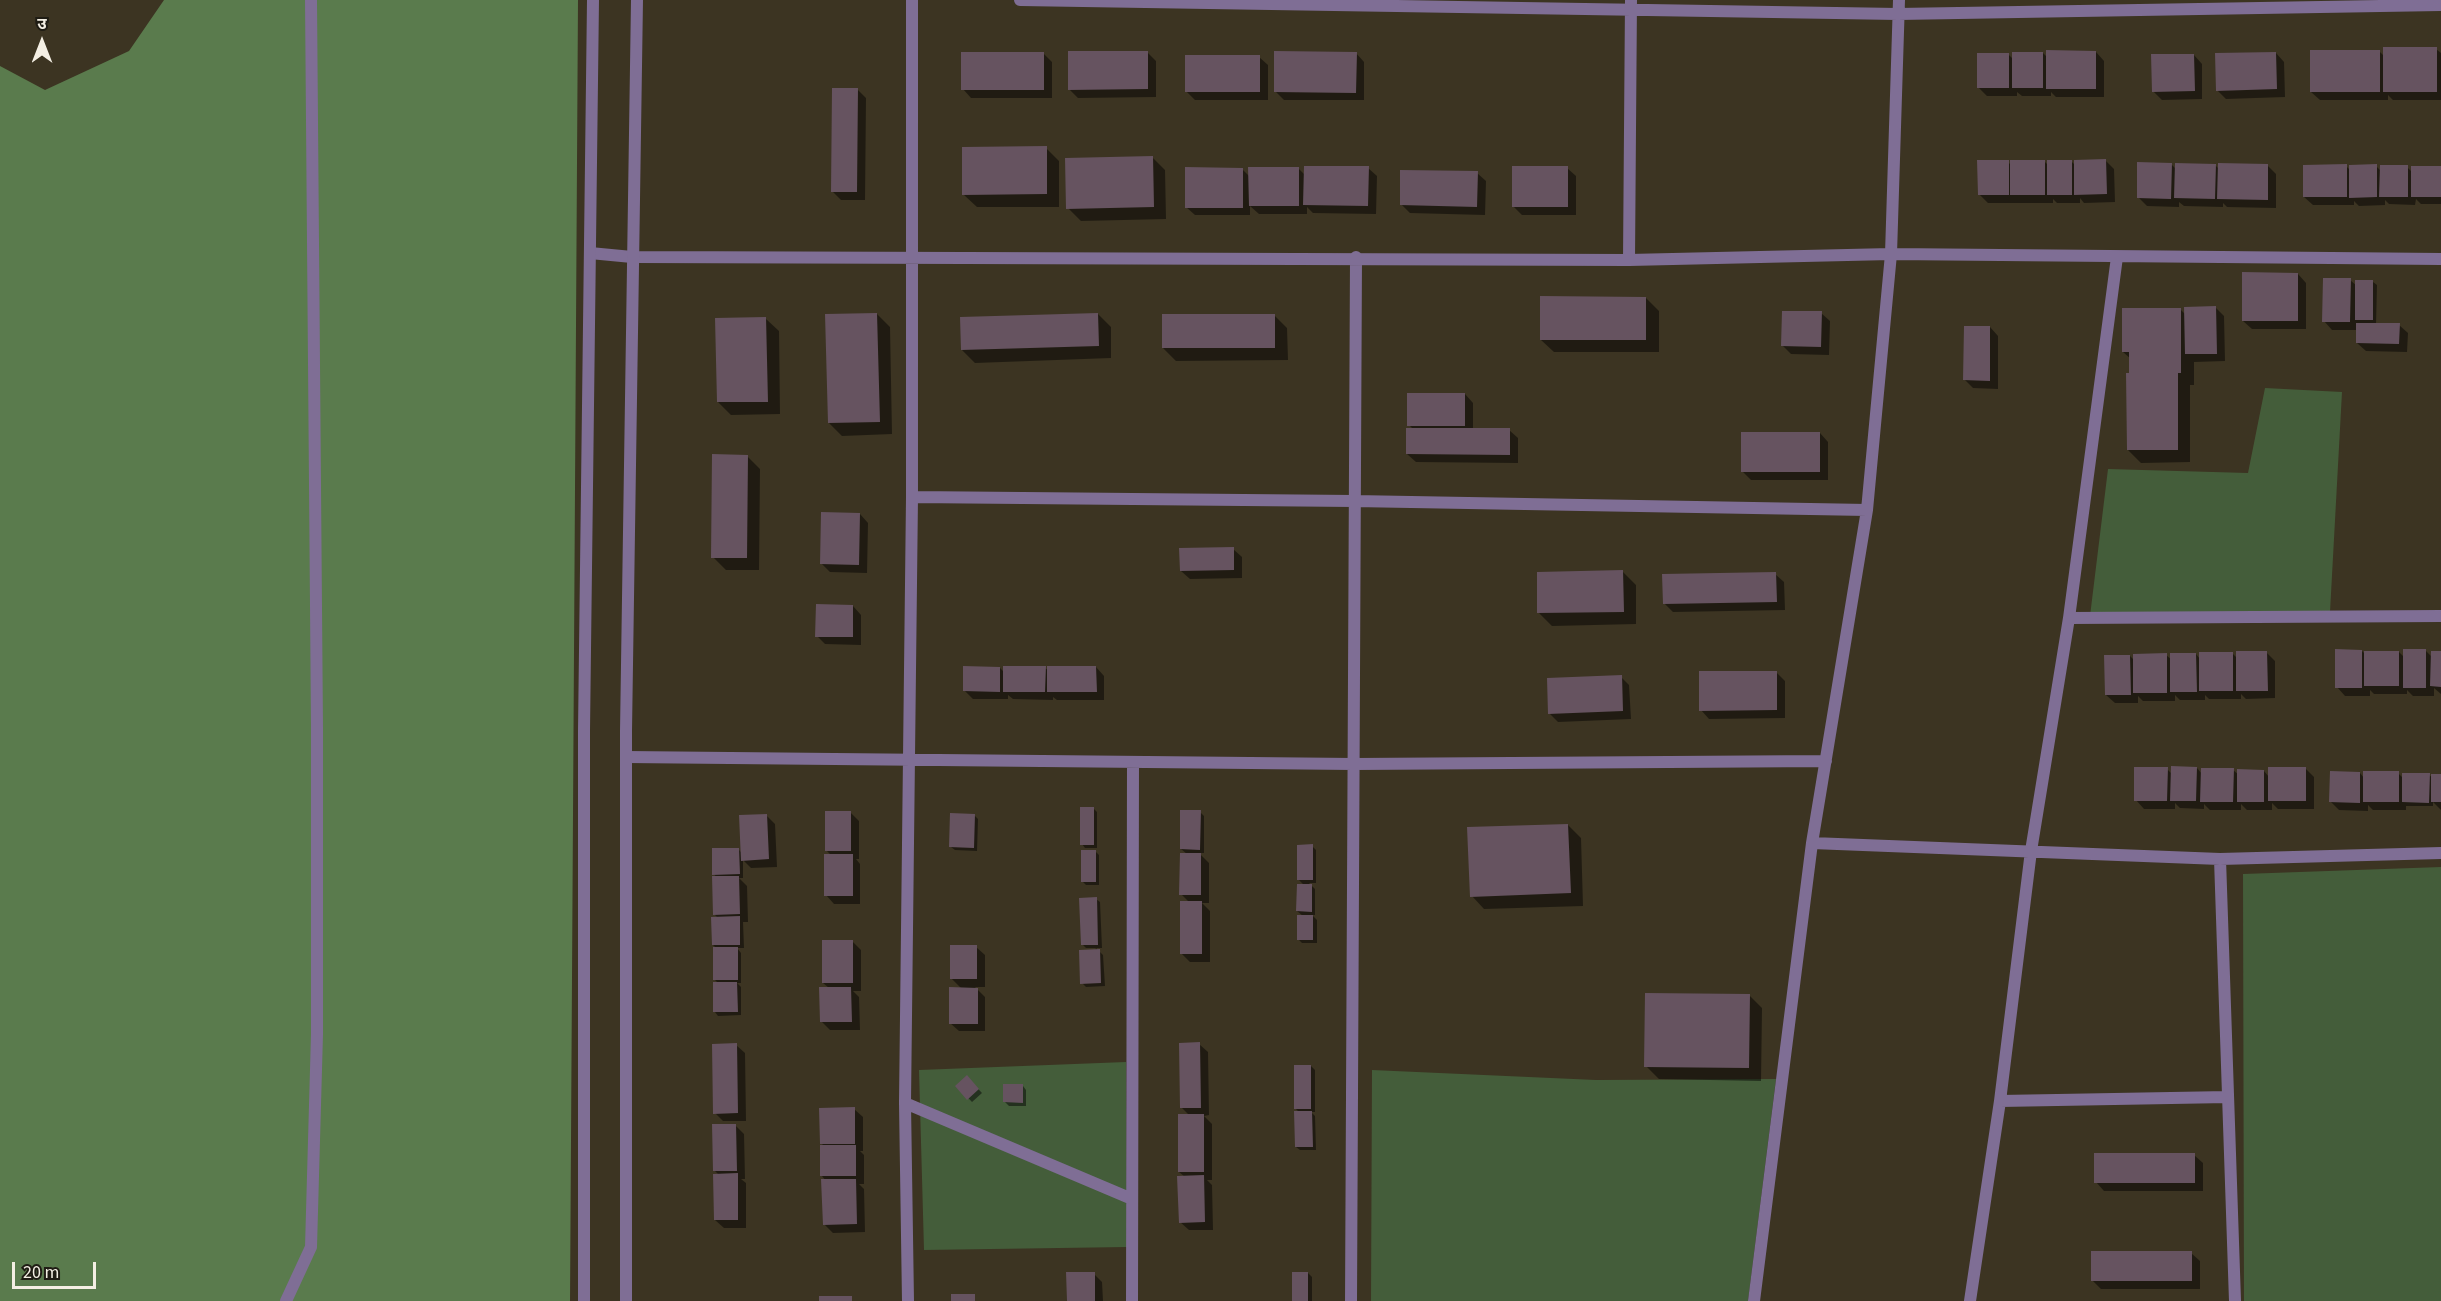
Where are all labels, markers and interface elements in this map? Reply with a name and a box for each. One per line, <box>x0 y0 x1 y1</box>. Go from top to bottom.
north arrow <box>12 12 72 72</box>
text: उ <box>37 13 47 35</box>
scale bar <box>15 1250 99 1288</box>
text: 20 m <box>23 1260 59 1285</box>

